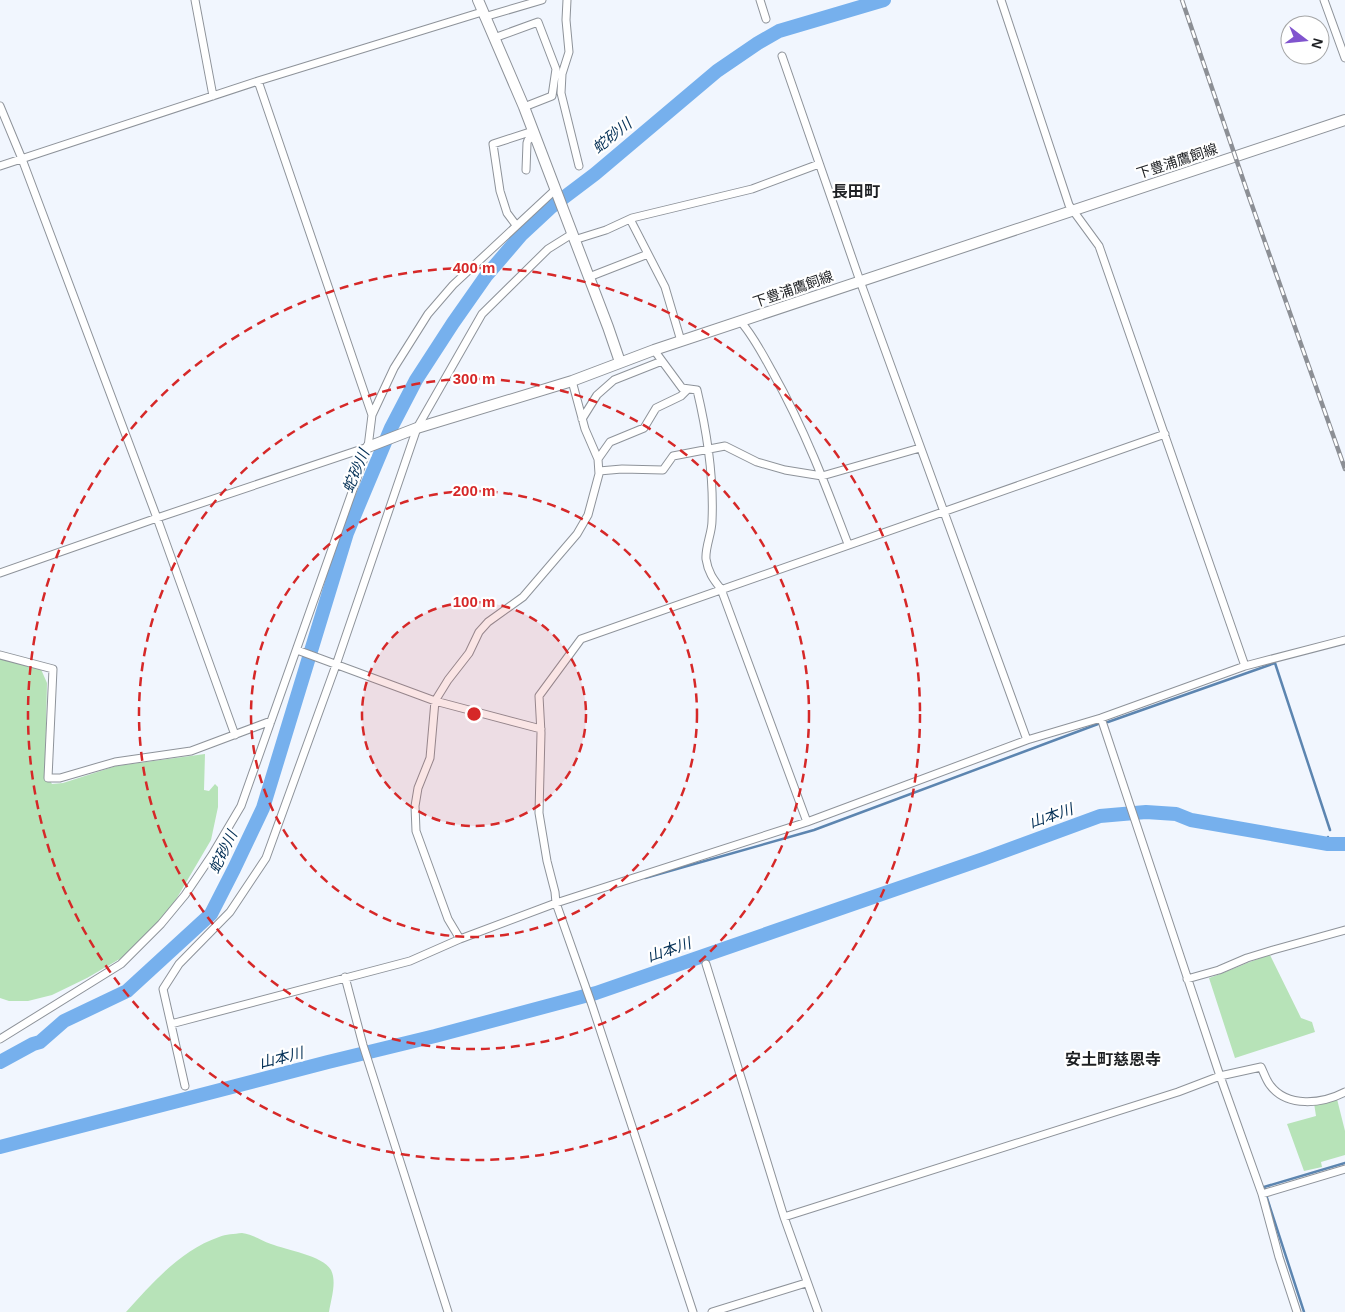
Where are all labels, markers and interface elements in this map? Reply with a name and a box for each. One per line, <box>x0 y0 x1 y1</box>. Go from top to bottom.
north arrow <box>1280 15 1330 65</box>
text: N <box>1308 37 1327 51</box>
water label: 蛇砂川 <box>589 114 636 156</box>
street label: 下豊浦鷹飼線 <box>1135 140 1219 182</box>
district label: 長田町 <box>832 183 880 200</box>
text: 400 m <box>453 259 495 276</box>
street label: 下豊浦鷹飼線 <box>751 268 835 310</box>
text: 300 m <box>453 370 495 387</box>
water label: 蛇砂川 <box>339 445 373 495</box>
text: 200 m <box>453 482 495 499</box>
text: 100 m <box>453 593 495 610</box>
centre of rings <box>465 705 483 723</box>
water label: 山本川 <box>1027 800 1077 831</box>
water label: 蛇砂川 <box>205 826 241 876</box>
water label: 山本川 <box>645 934 695 965</box>
water label: 山本川 <box>257 1043 307 1071</box>
district label: 安土町慈恩寺 <box>1065 1051 1161 1068</box>

